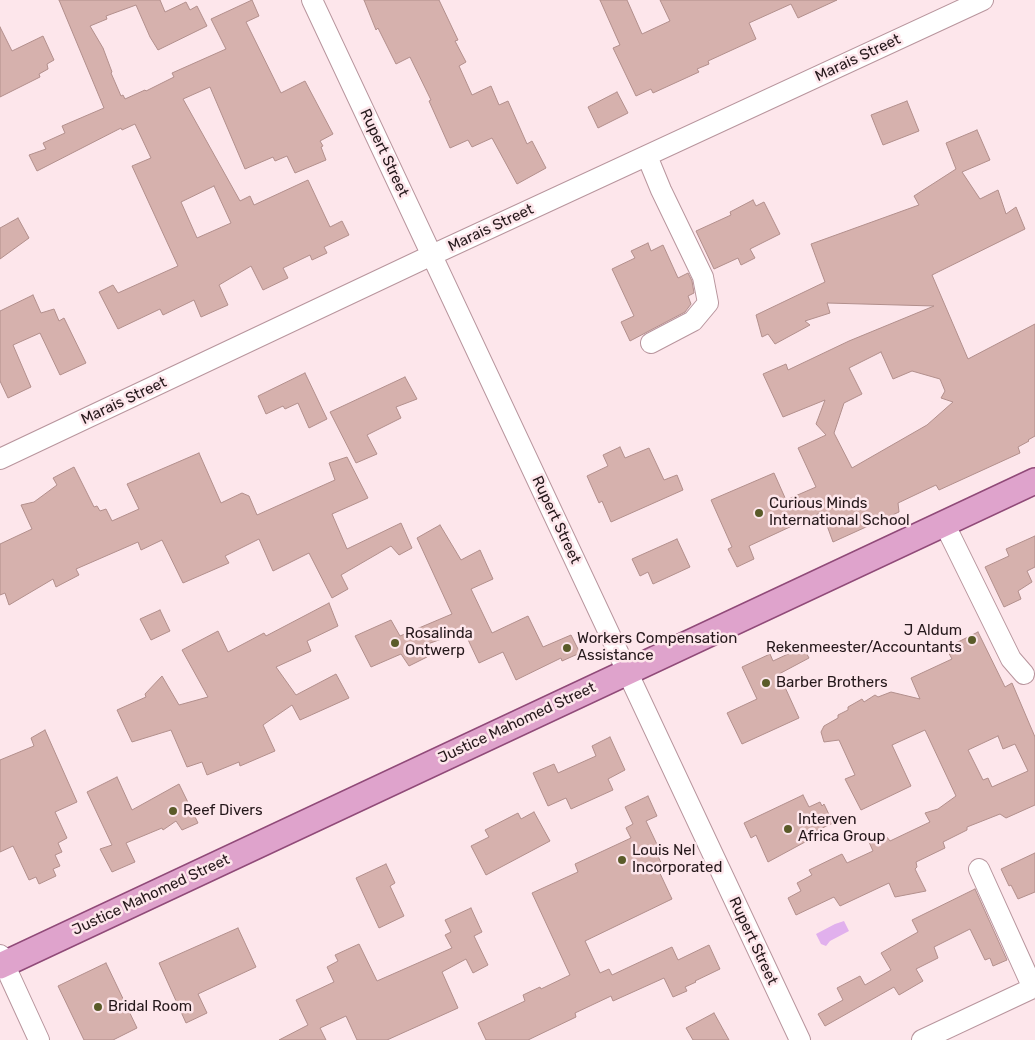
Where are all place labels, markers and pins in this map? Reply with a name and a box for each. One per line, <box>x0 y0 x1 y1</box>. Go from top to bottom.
place label: Curious Minds International School <box>769 495 910 530</box>
marker: Curious Minds International School <box>753 507 765 519</box>
place label: J Aldum Rekenmeester/Accountants <box>766 622 962 657</box>
place label: Rosalinda Ontwerp <box>405 625 473 660</box>
place label: Workers Compensation Assistance <box>577 630 737 665</box>
marker: J Aldum Rekenmeester/Accountants <box>966 634 978 646</box>
marker: Rosalinda Ontwerp <box>389 637 401 649</box>
marker: Workers Compensation Assistance <box>561 642 573 654</box>
place label: Barber Brothers <box>776 674 888 692</box>
marker: Barber Brothers <box>760 677 772 689</box>
place label: Reef Divers <box>183 802 263 820</box>
marker: Reef Divers <box>167 805 179 817</box>
place label: Interven Africa Group <box>798 811 885 846</box>
marker: Interven Africa Group <box>782 823 794 835</box>
place label: Louis Nel Incorporated <box>632 842 722 877</box>
marker: Louis Nel Incorporated <box>616 854 628 866</box>
place label: Bridal Room <box>108 998 192 1016</box>
marker: Bridal Room <box>92 1001 104 1013</box>

